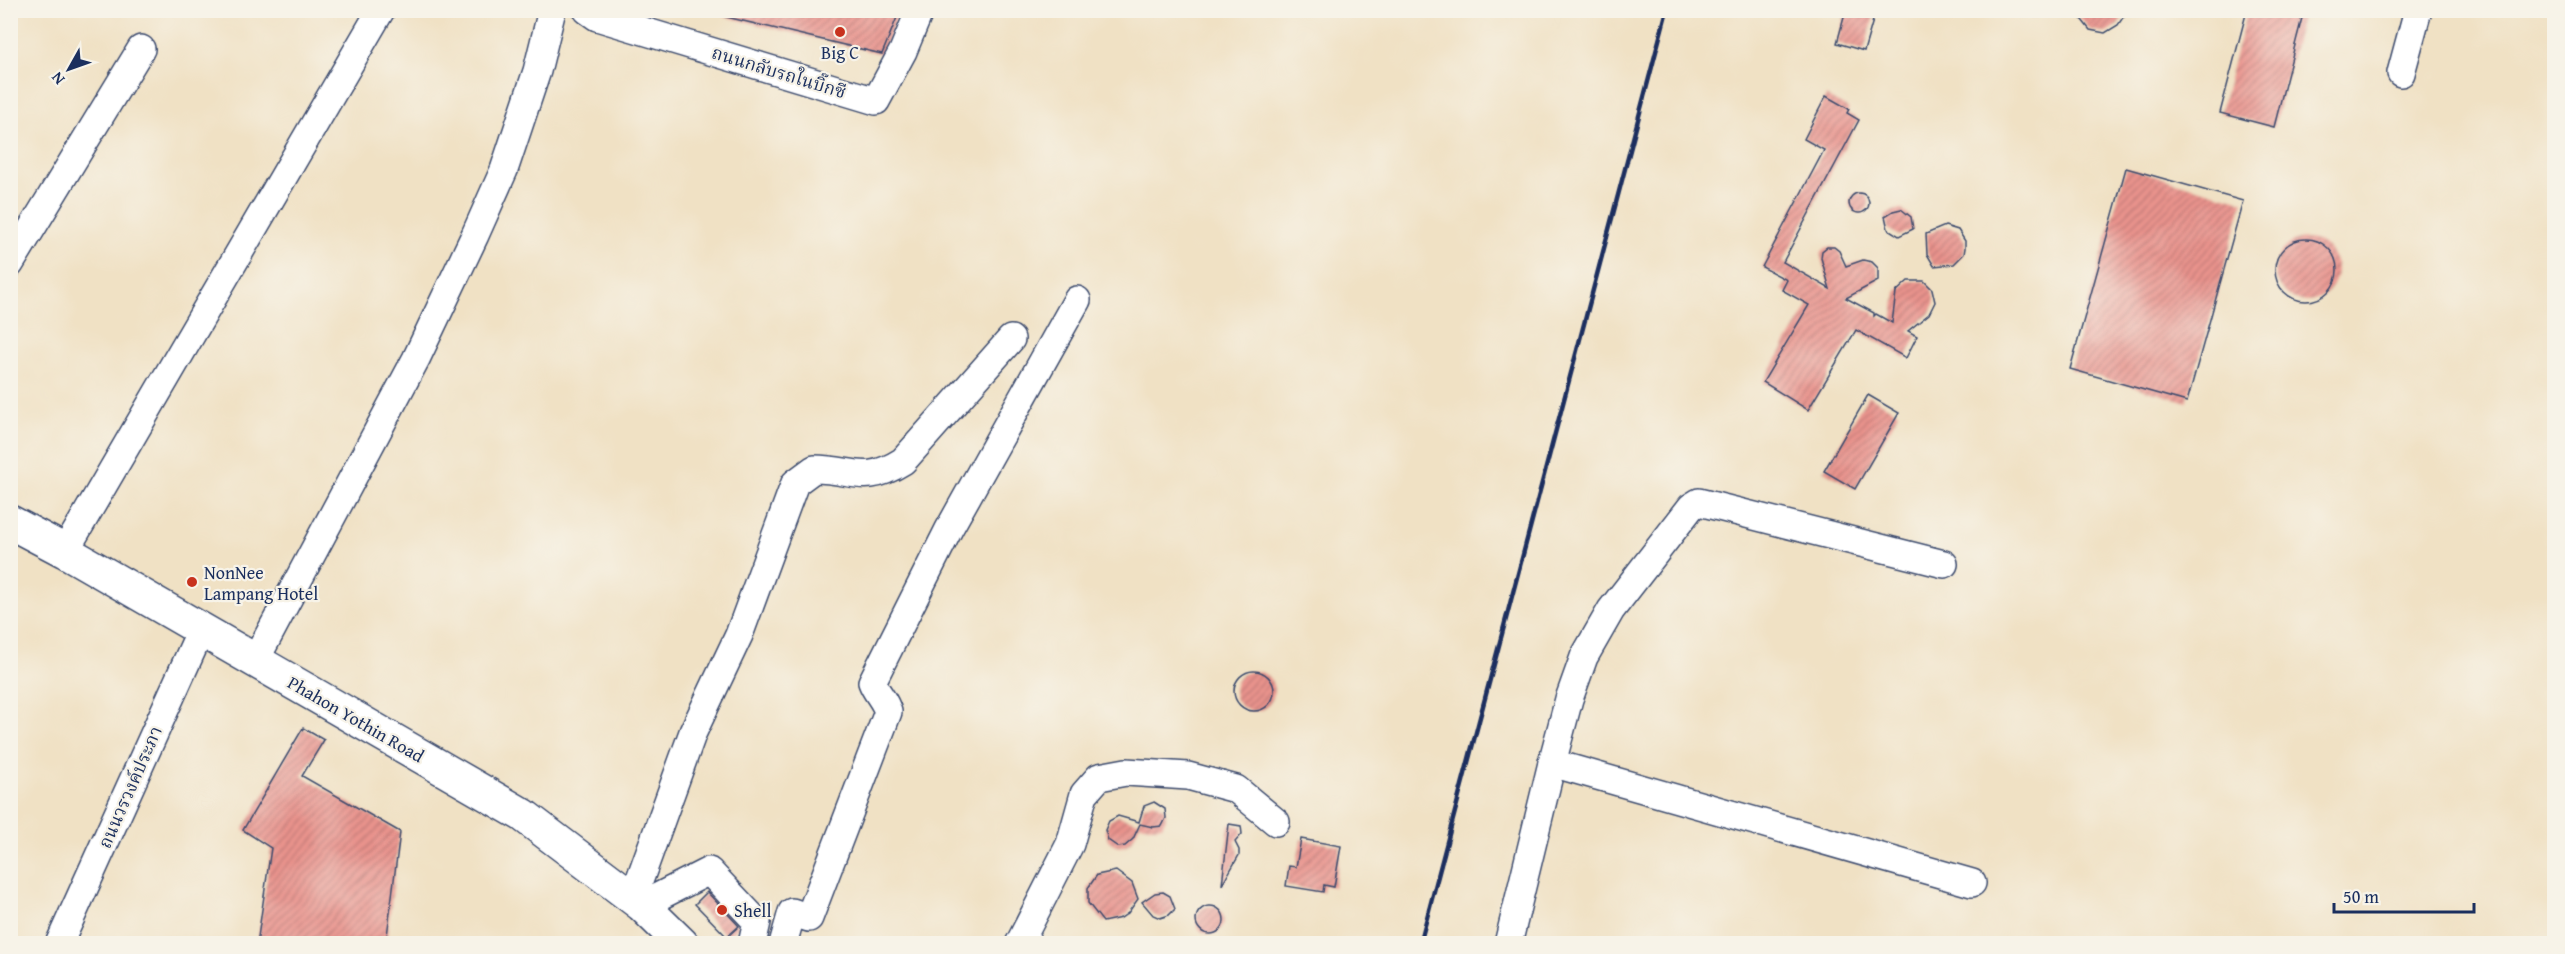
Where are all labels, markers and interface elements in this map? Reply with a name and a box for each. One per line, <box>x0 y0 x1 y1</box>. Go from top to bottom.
marker: Big C <box>833 25 847 39</box>
north arrow <box>39 39 99 99</box>
street label: ถนนกลับรถในบิ๊กซี <box>708 39 850 105</box>
place label: Big C <box>821 39 859 66</box>
text: N <box>45 67 70 90</box>
place label: NonNee Lampang Hotel <box>204 559 318 607</box>
marker: NonNee Lampang Hotel <box>185 575 199 589</box>
street label: Phahon Yothin Road <box>283 669 430 769</box>
street label: ถนนวรวงค์ประภา <box>91 721 169 853</box>
scale bar <box>2334 876 2474 914</box>
text: 50 m <box>2343 883 2379 910</box>
place label: Shell <box>734 897 771 924</box>
marker: Shell <box>715 903 729 917</box>

